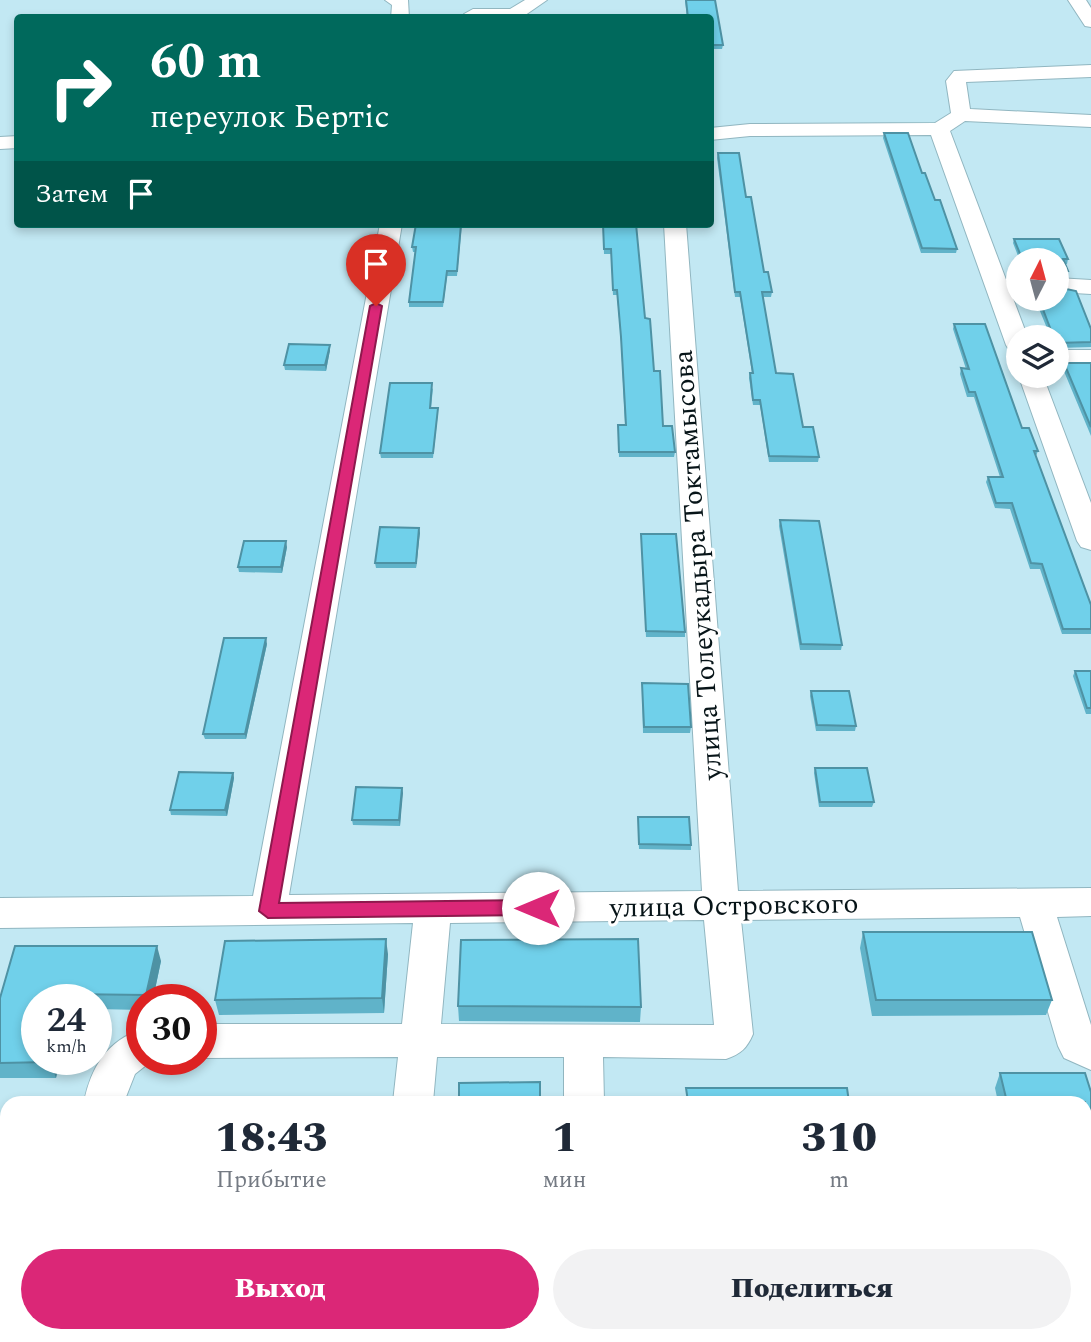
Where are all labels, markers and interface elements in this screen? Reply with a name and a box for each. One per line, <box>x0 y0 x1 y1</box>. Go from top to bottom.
text: 60 m <box>150 25 261 100</box>
icon: right <box>35 42 126 133</box>
text: переулок Бертіс <box>150 93 390 142</box>
text: Затем <box>35 174 108 214</box>
icon: arrive <box>122 175 160 213</box>
pin <box>346 234 406 306</box>
icon: arrive <box>357 245 395 283</box>
north arrow <box>1006 248 1069 312</box>
map controls <box>1006 248 1069 388</box>
button: layers <box>1006 325 1069 388</box>
street label: улица Толеукадыра Токтамысова <box>662 348 735 782</box>
position arrow <box>501 871 575 945</box>
street label: улица Островского <box>608 882 859 930</box>
speed limit sign: 30 <box>126 984 217 1075</box>
text: 24 <box>47 994 86 1047</box>
text: km/h <box>46 1033 87 1060</box>
text: 18:43 <box>215 1107 328 1170</box>
text: 1 <box>552 1107 577 1170</box>
text: 310 <box>801 1107 877 1170</box>
text: Прибытие <box>216 1163 327 1198</box>
text: мин <box>543 1163 586 1198</box>
text: m <box>829 1163 849 1198</box>
button: Выход <box>21 1249 539 1329</box>
button: Поделиться <box>553 1249 1071 1329</box>

